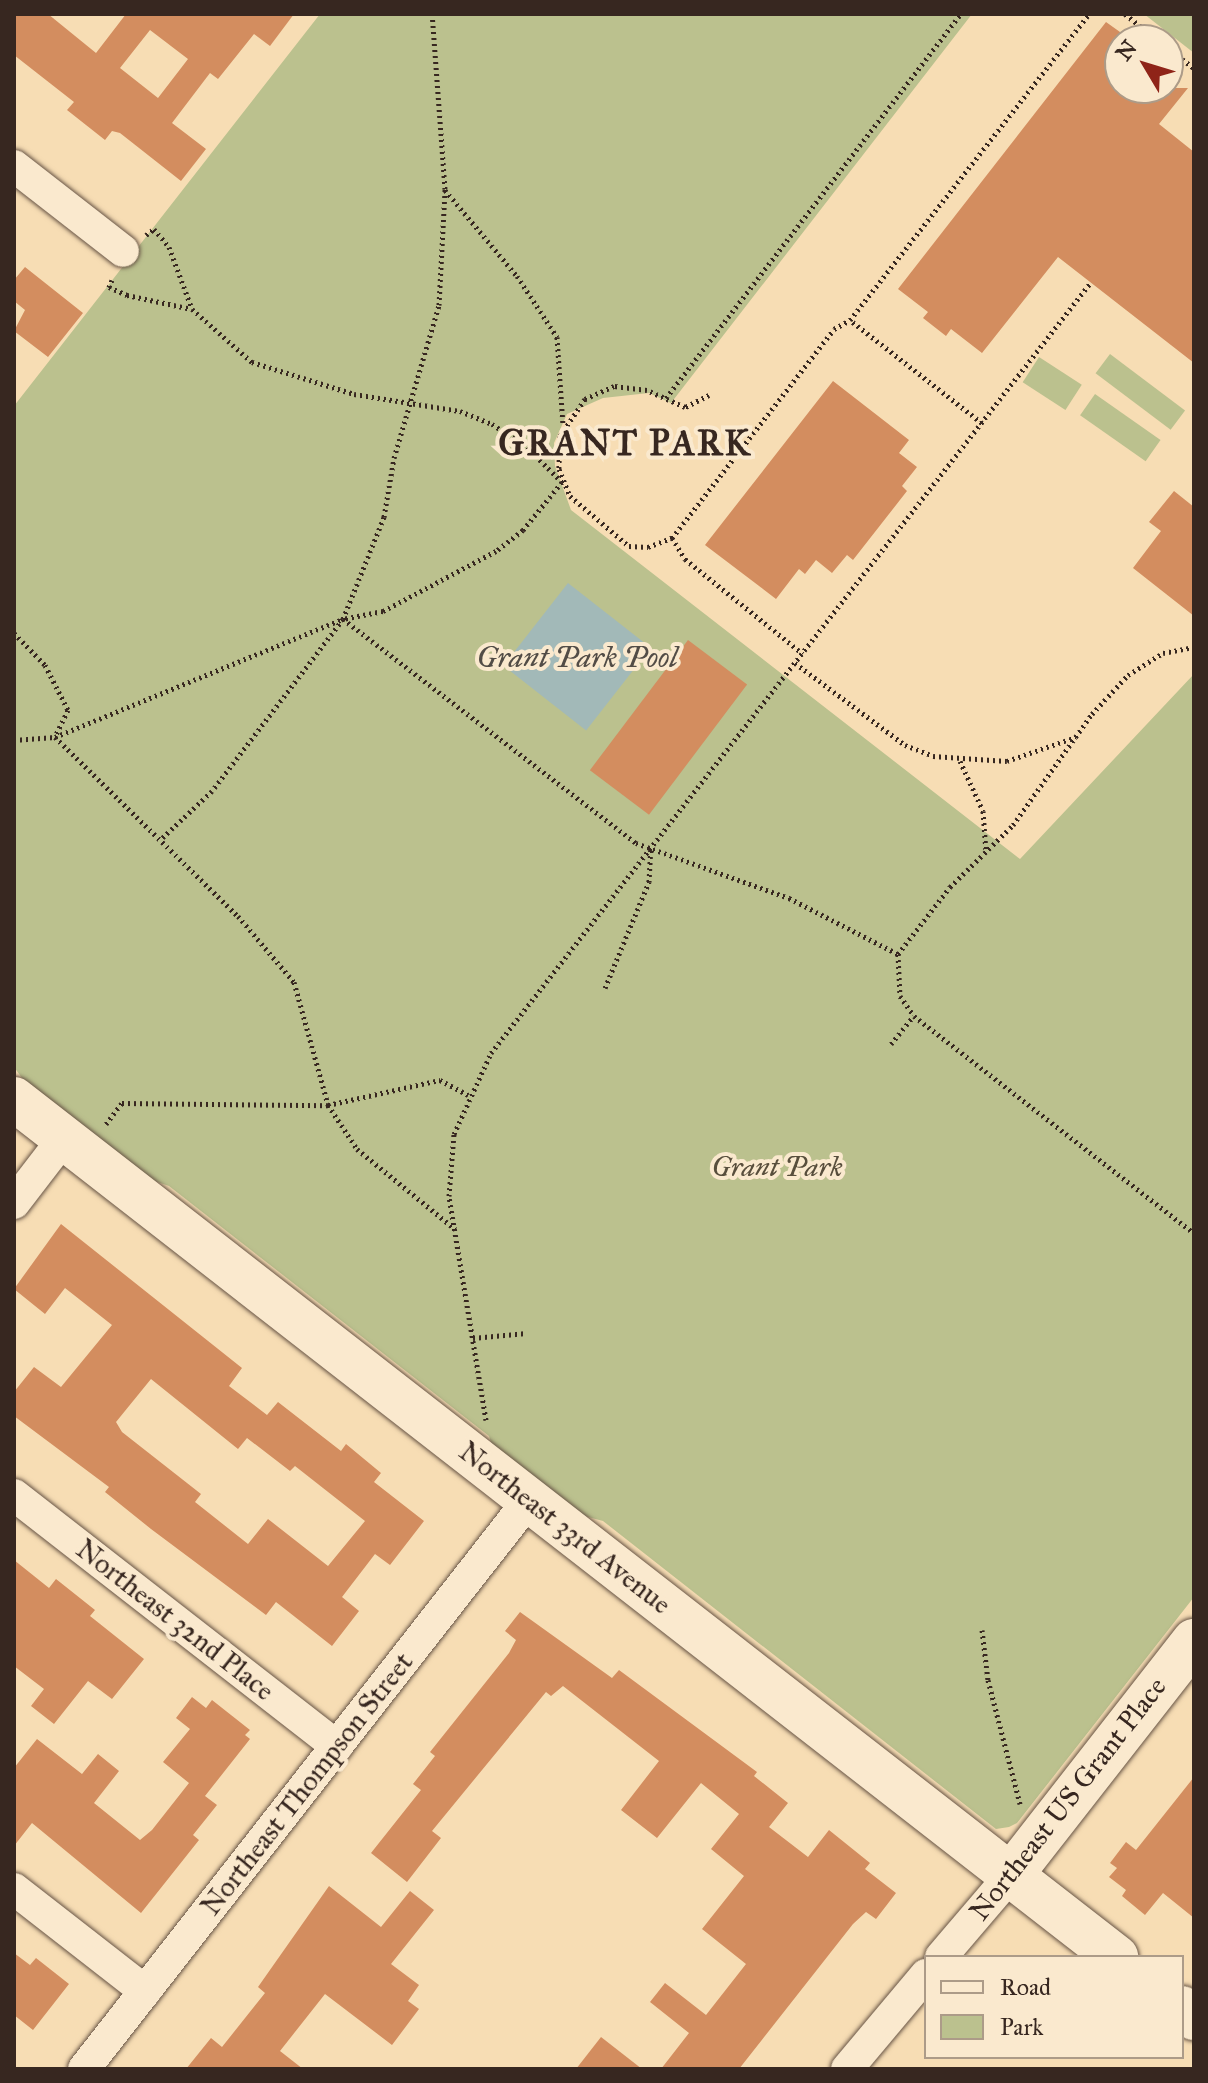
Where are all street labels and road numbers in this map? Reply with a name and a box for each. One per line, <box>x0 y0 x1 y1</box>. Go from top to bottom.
street label: Northeast 33rd Avenue <box>452 1435 678 1621</box>
street label: Northeast 32nd Place <box>69 1532 281 1708</box>
street label: Northeast Thompson Street <box>194 1646 420 1922</box>
street label: Northeast US Grant Place <box>962 1671 1174 1927</box>

